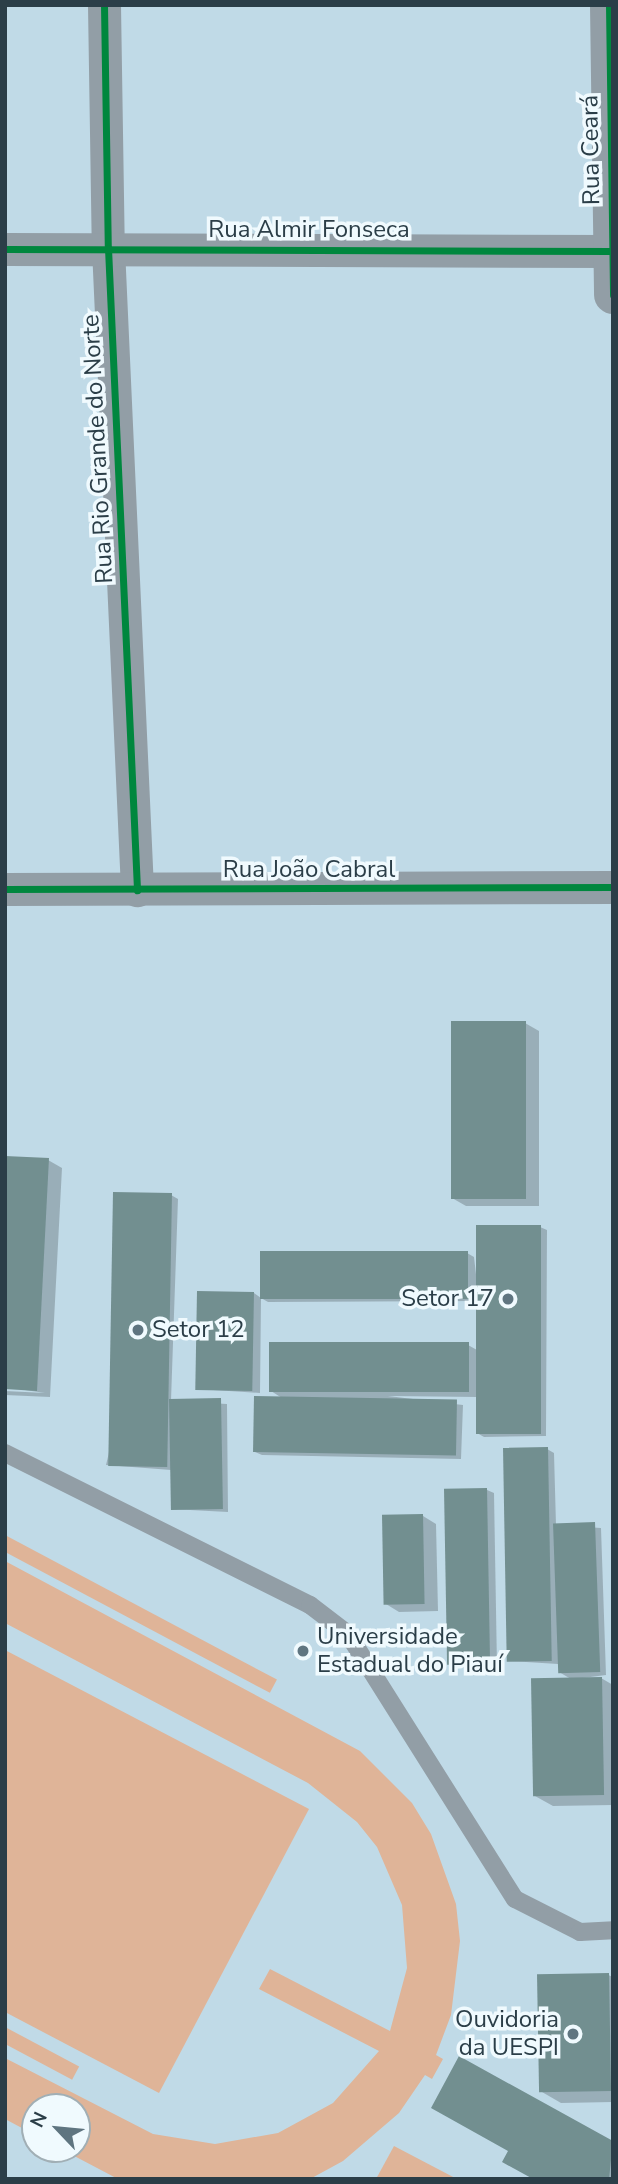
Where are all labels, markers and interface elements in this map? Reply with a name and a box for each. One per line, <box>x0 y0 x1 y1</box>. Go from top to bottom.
street label: Rua Ceará <box>576 95 606 205</box>
street label: Rua Almir Fonseca <box>208 216 410 244</box>
street label: Rua Rio Grande do Norte <box>77 314 119 584</box>
street label: Rua João Cabral <box>223 856 395 884</box>
place label: Setor 17 <box>401 1285 494 1313</box>
marker: Setor 17 <box>500 1291 516 1307</box>
place label: Setor 12 <box>152 1316 245 1344</box>
marker: Setor 12 <box>130 1322 146 1338</box>
place label: Universidade Estadual do Piauí <box>317 1623 503 1679</box>
marker: Universidade Estadual do Piauí <box>295 1643 311 1659</box>
place label: Ouvidoria da UESPI <box>455 2006 559 2062</box>
marker: Ouvidoria da UESPI <box>565 2026 581 2042</box>
north arrow <box>21 2093 91 2163</box>
text: N <box>24 2108 54 2132</box>

